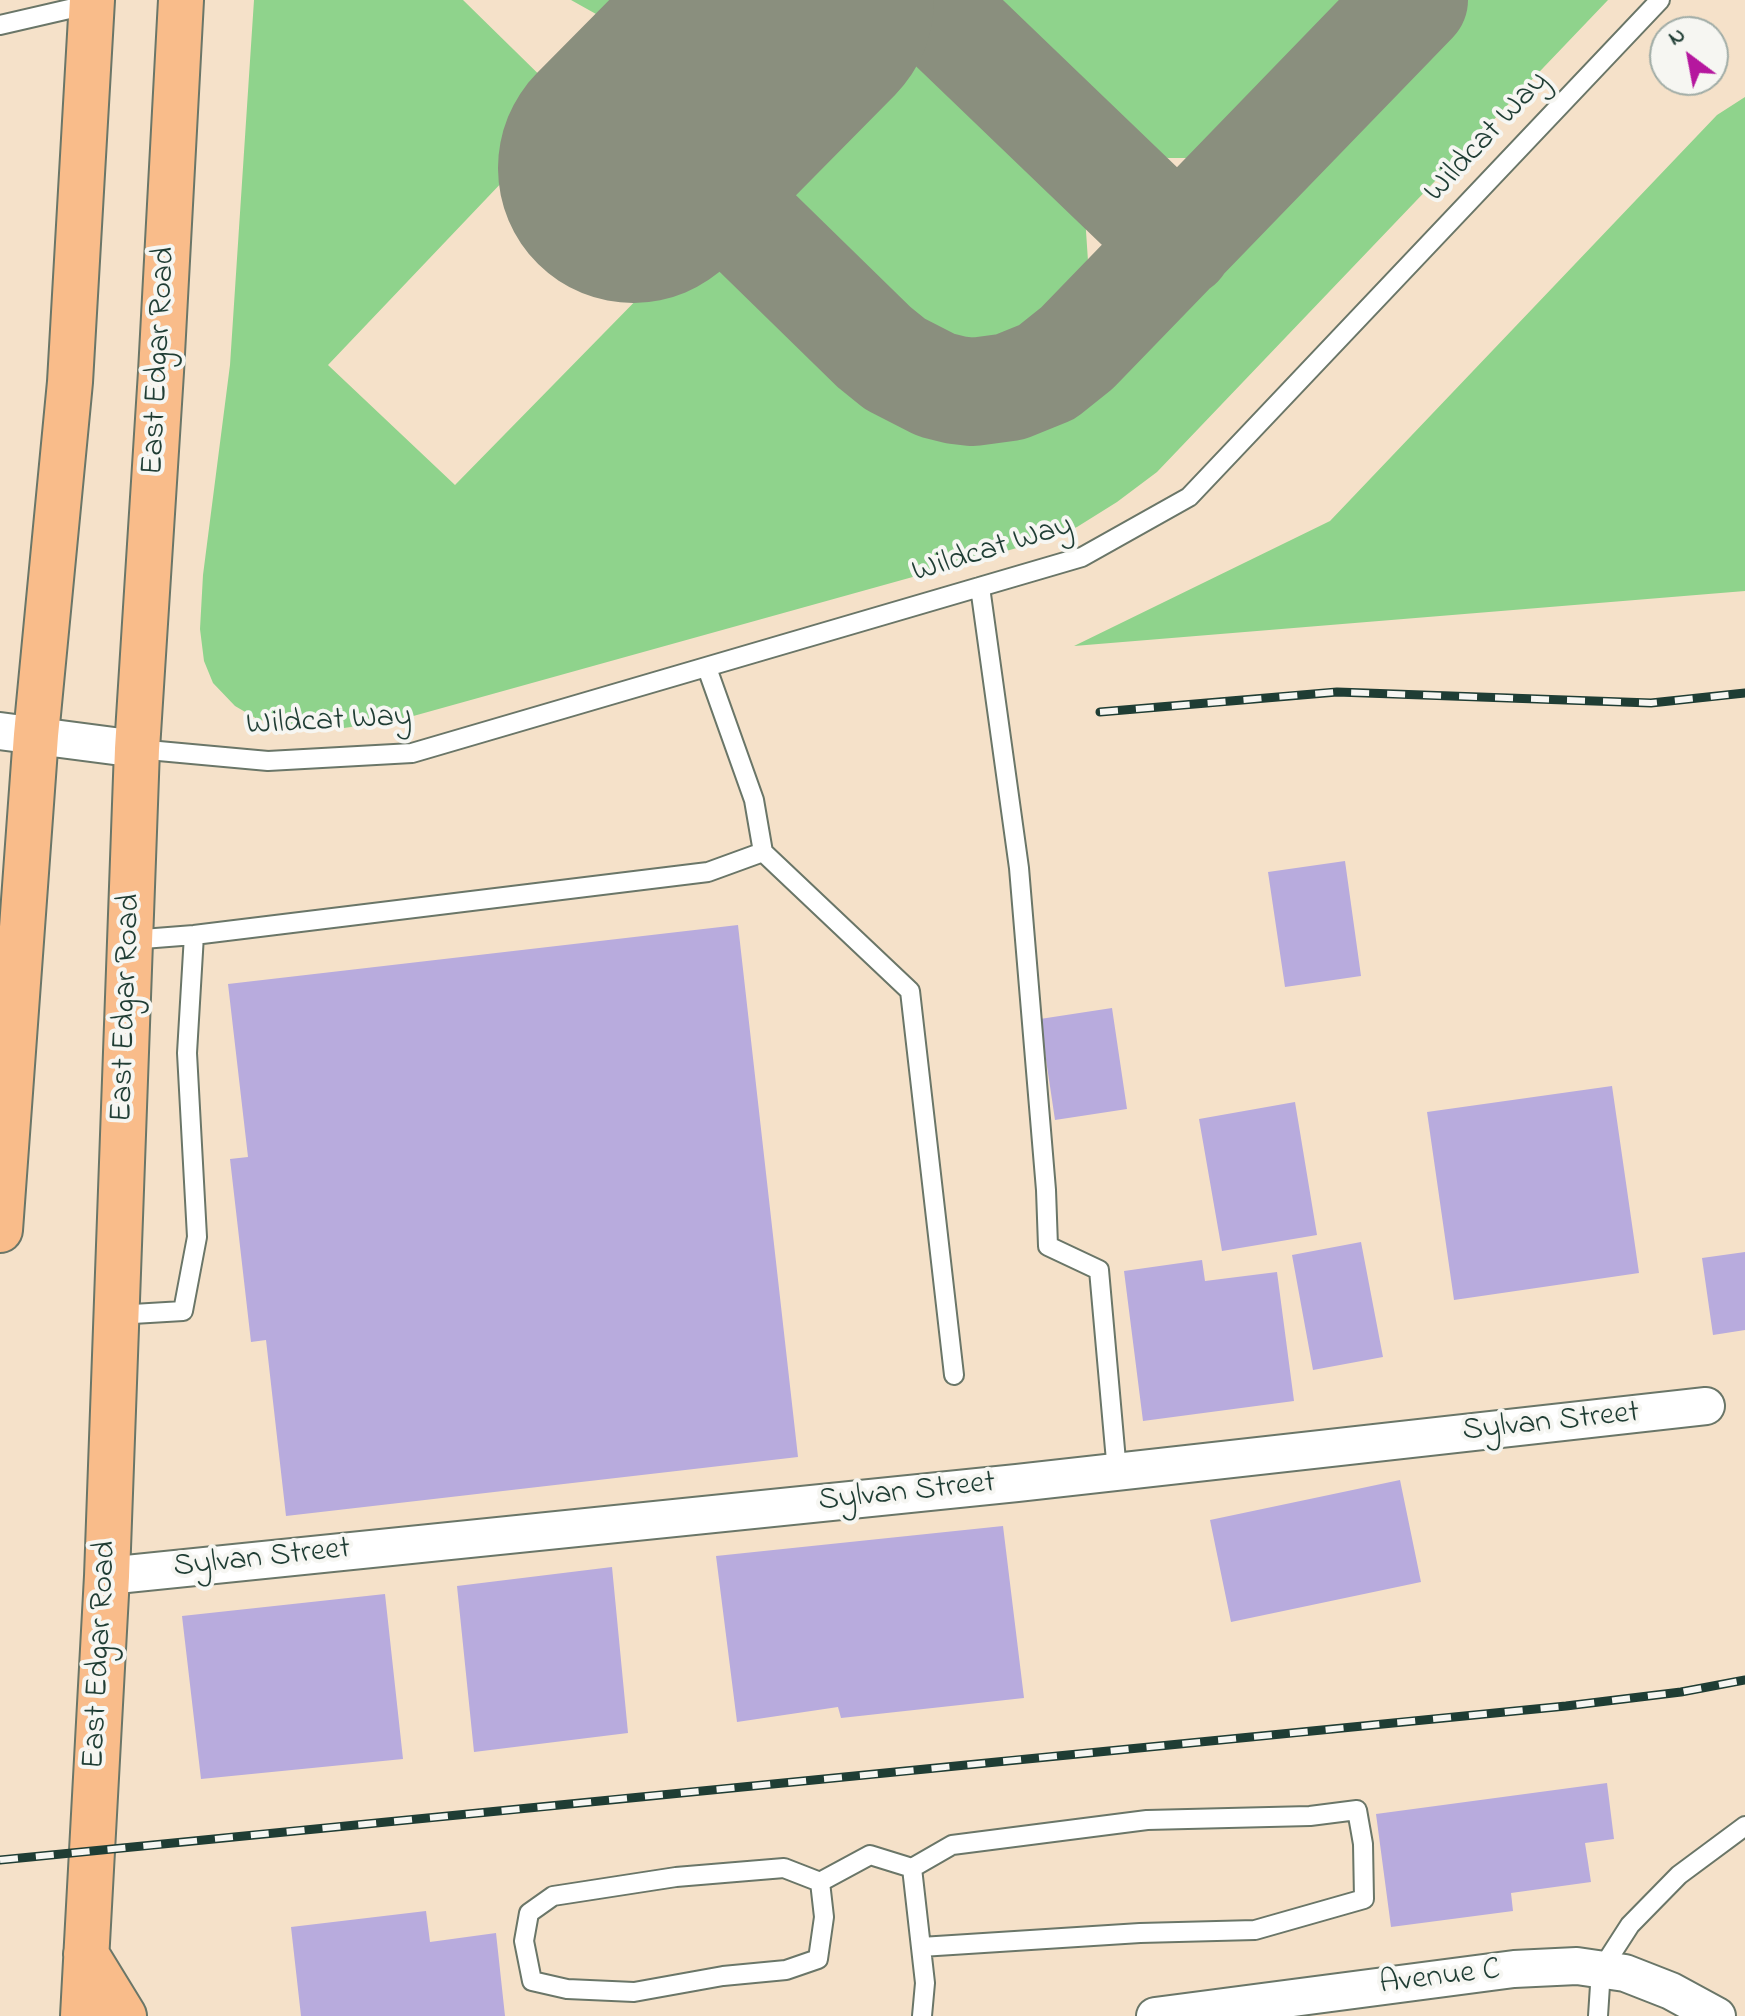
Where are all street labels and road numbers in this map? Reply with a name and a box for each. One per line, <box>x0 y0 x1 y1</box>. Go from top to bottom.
street label: Wildcat Way <box>1417 64 1559 212</box>
street label: East Edgar Road <box>136 246 186 476</box>
street label: Wildcat Way <box>908 508 1078 594</box>
street label: Wildcat Way <box>245 699 413 747</box>
street label: East Edgar Road <box>105 893 151 1123</box>
street label: Sylvan Street <box>1461 1396 1641 1452</box>
street label: Sylvan Street <box>817 1466 997 1522</box>
street label: Sylvan Street <box>172 1532 352 1588</box>
street label: East Edgar Road <box>77 1540 127 1770</box>
street label: Avenue C <box>1377 1953 1503 2005</box>

